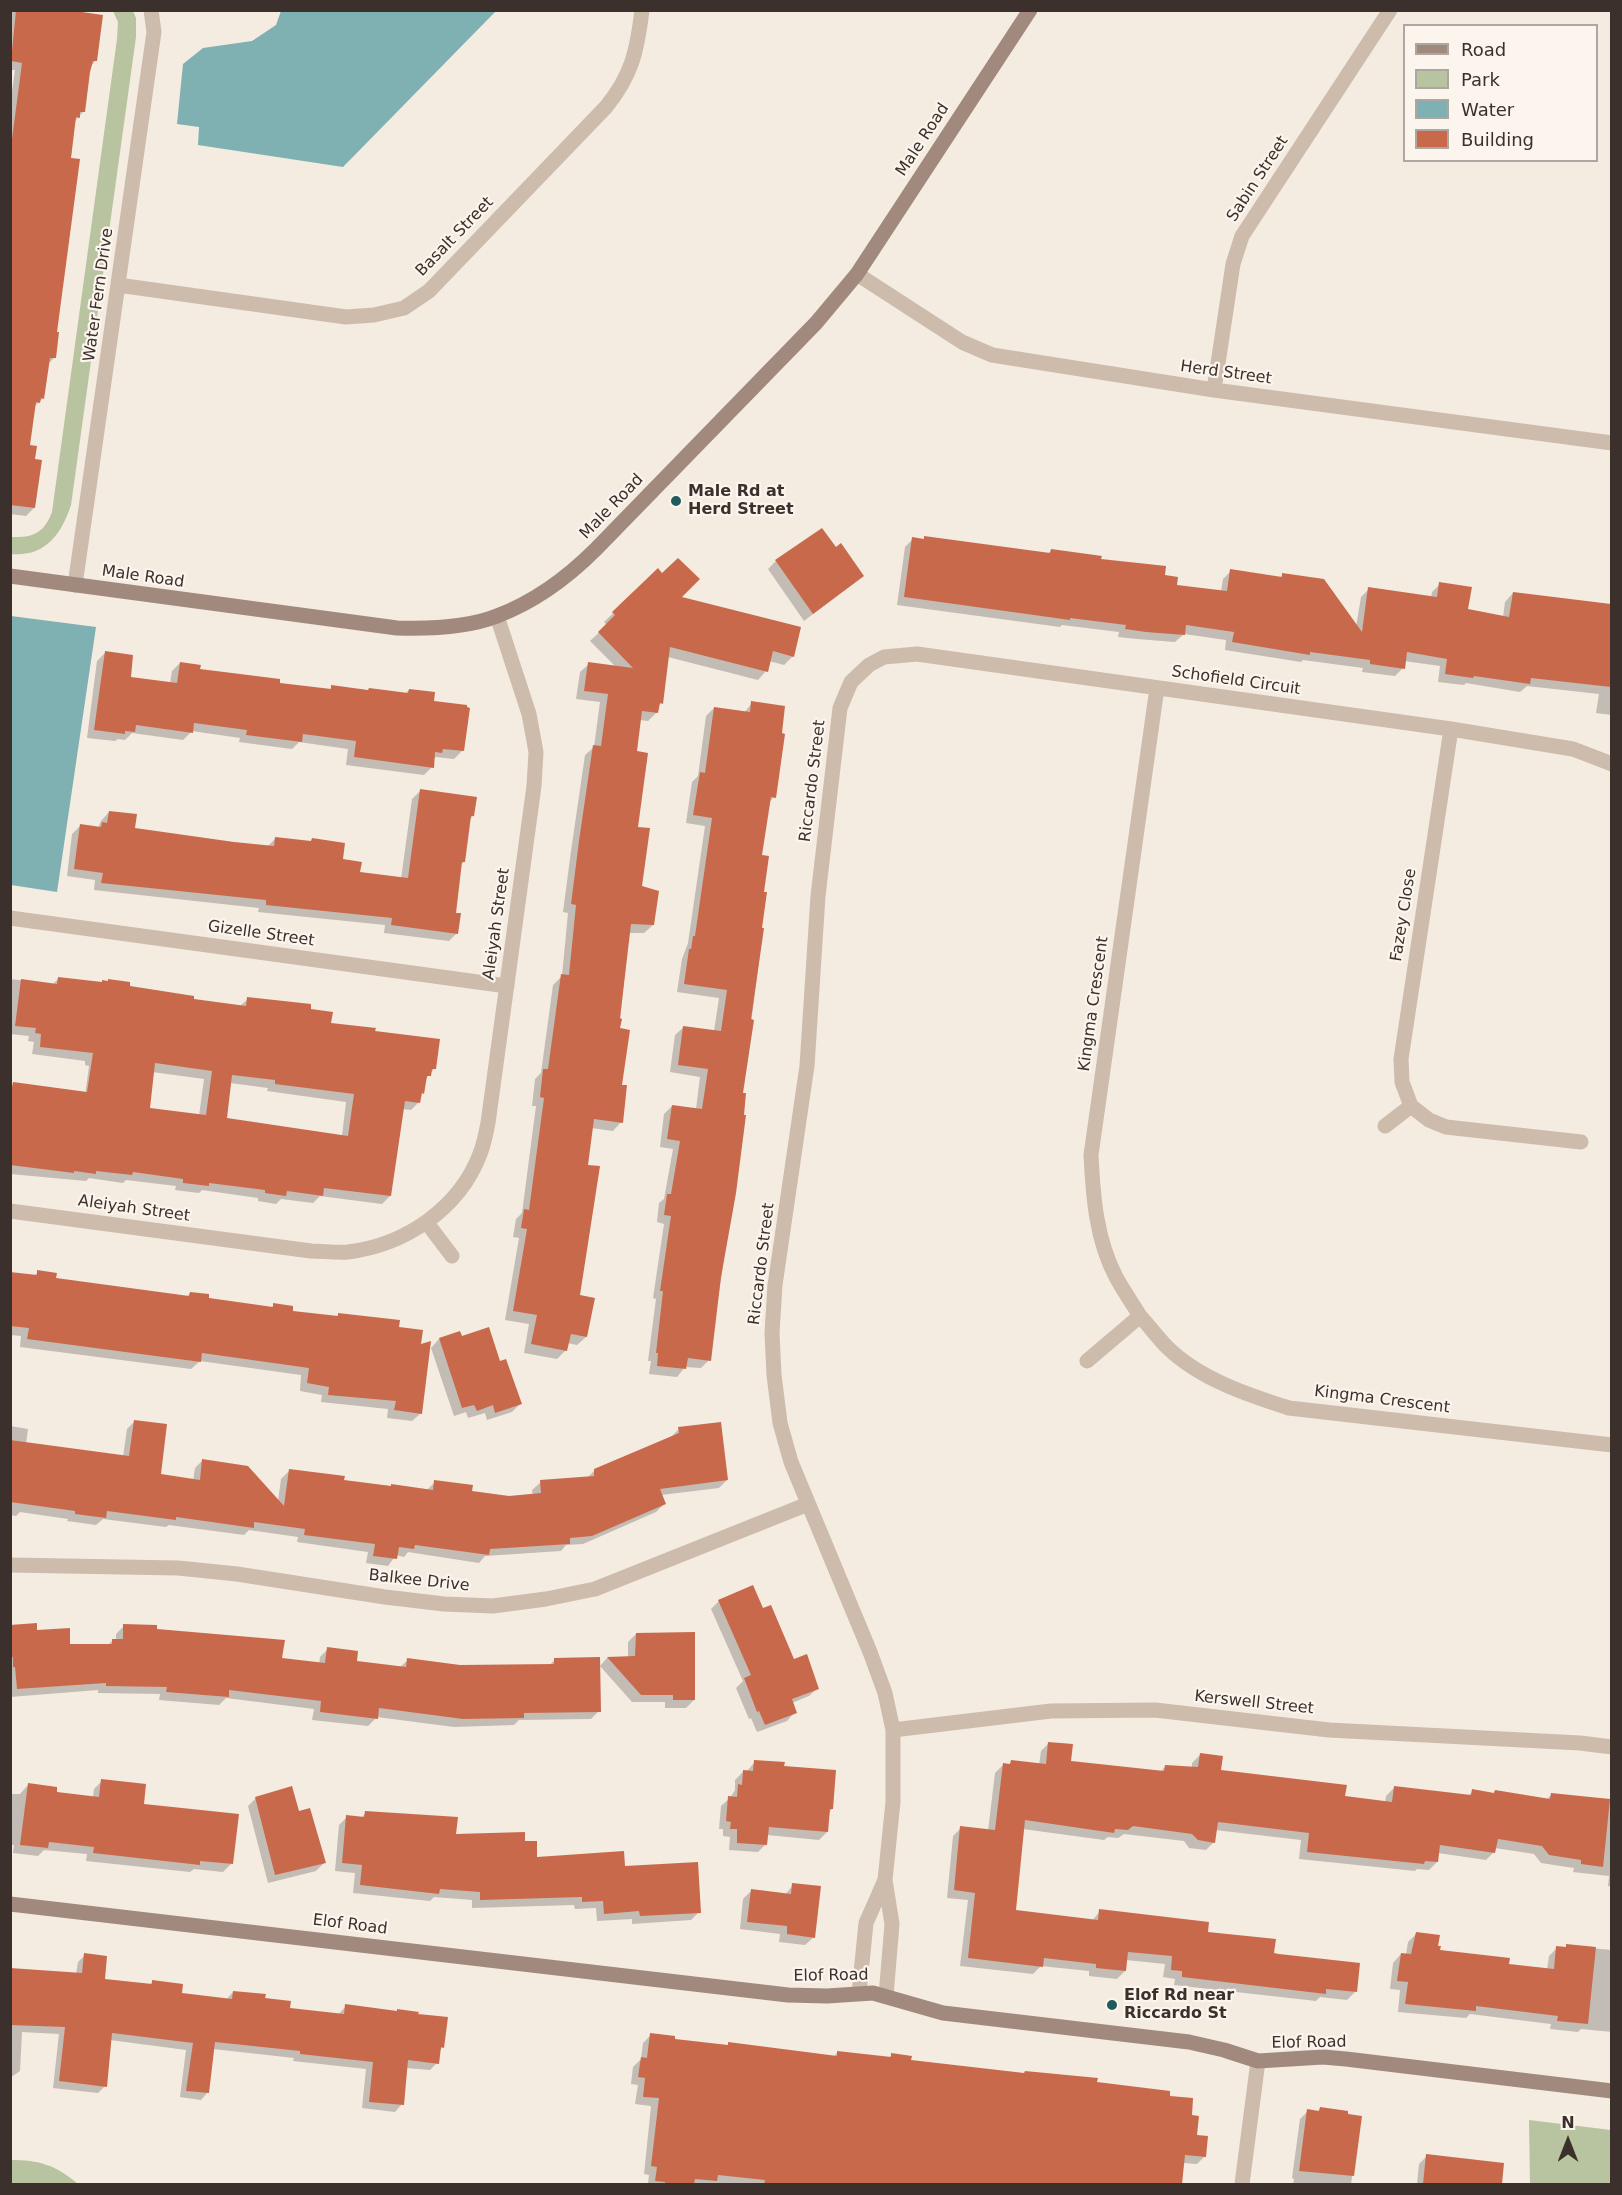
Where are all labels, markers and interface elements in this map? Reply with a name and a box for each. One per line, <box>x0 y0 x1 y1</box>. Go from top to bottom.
legend <box>1403 24 1598 162</box>
text: Road <box>1461 39 1506 60</box>
text: Park <box>1461 69 1500 90</box>
text: Water <box>1461 99 1514 120</box>
street label: Male Road <box>892 100 954 180</box>
text: Building <box>1461 129 1534 150</box>
street label: Sabin Street <box>1223 133 1293 225</box>
street label: Basalt Street <box>412 193 498 281</box>
street label: Water Fern Drive <box>80 227 118 363</box>
street label: Herd Street <box>1179 357 1273 389</box>
street label: Male Road <box>576 470 648 544</box>
place label: Male Rd at Herd Street <box>688 482 794 520</box>
marker: Male Rd at Herd Street <box>669 494 683 508</box>
street label: Male Road <box>101 562 185 592</box>
street label: Schofield Circuit <box>1170 662 1302 700</box>
street label: Riccardo Street <box>796 719 830 843</box>
street label: Aleiyah Street <box>480 867 514 981</box>
street label: Fazey Close <box>1387 867 1421 963</box>
street label: Gizelle Street <box>206 917 316 951</box>
street label: Kingma Crescent <box>1075 935 1113 1073</box>
street label: Aleiyah Street <box>77 1192 191 1226</box>
street label: Riccardo Street <box>745 1202 779 1326</box>
street label: Kingma Crescent <box>1313 1382 1451 1418</box>
street label: Balkee Drive <box>368 1566 470 1596</box>
street label: Kerswell Street <box>1193 1687 1315 1719</box>
street label: Elof Road <box>312 1911 388 1939</box>
street label: Elof Road <box>793 1966 869 1986</box>
place label: Elof Rd near Riccardo St <box>1124 1986 1234 2024</box>
marker: Elof Rd near Riccardo St <box>1105 1998 1119 2012</box>
street label: Elof Road <box>1271 2033 1347 2053</box>
north arrow <box>1538 2111 1598 2171</box>
text: N <box>1561 2113 1575 2132</box>

